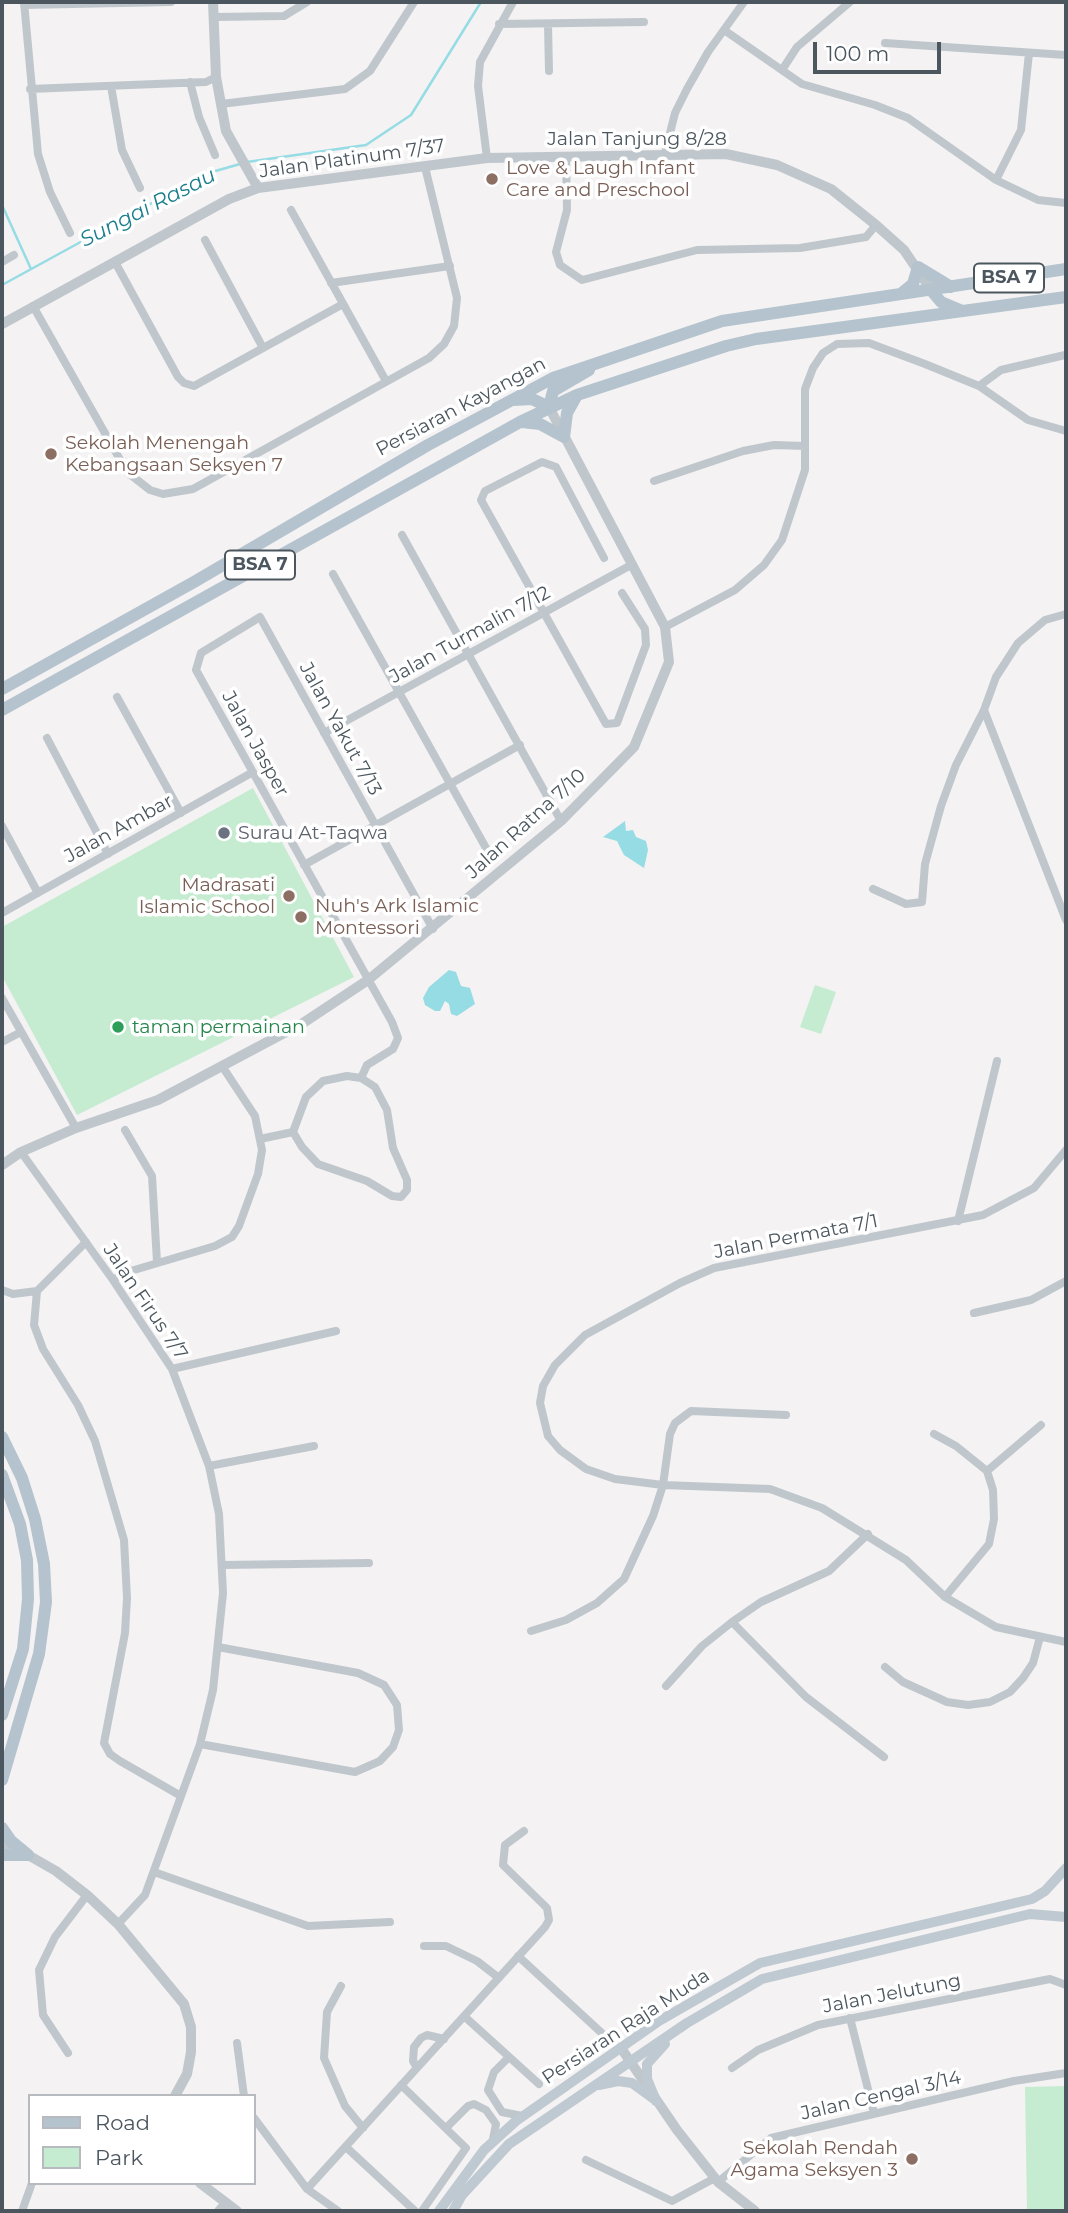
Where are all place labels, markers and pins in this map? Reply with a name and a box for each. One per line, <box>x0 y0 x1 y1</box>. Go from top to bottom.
place label: Love & Laugh Infant Care and Preschool <box>506 157 695 201</box>
marker: Love & Laugh Infant Care and Preschool <box>484 171 500 187</box>
place label: Sekolah Menengah Kebangsaan Seksyen 7 <box>65 432 283 476</box>
marker: Sekolah Menengah Kebangsaan Seksyen 7 <box>43 446 59 462</box>
place label: Surau At-Taqwa <box>238 822 388 844</box>
marker: Surau At-Taqwa <box>216 825 232 841</box>
place label: Madrasati Islamic School <box>139 874 275 918</box>
marker: Madrasati Islamic School <box>281 888 297 904</box>
place label: Nuh's Ark Islamic Montessori <box>315 895 479 939</box>
marker: Nuh's Ark Islamic Montessori <box>293 909 309 925</box>
place label: taman permainan <box>132 1016 305 1038</box>
marker: taman permainan <box>110 1019 126 1035</box>
place label: Sekolah Rendah Agama Seksyen 3 <box>730 2137 898 2181</box>
marker: Sekolah Rendah Agama Seksyen 3 <box>904 2151 920 2167</box>

